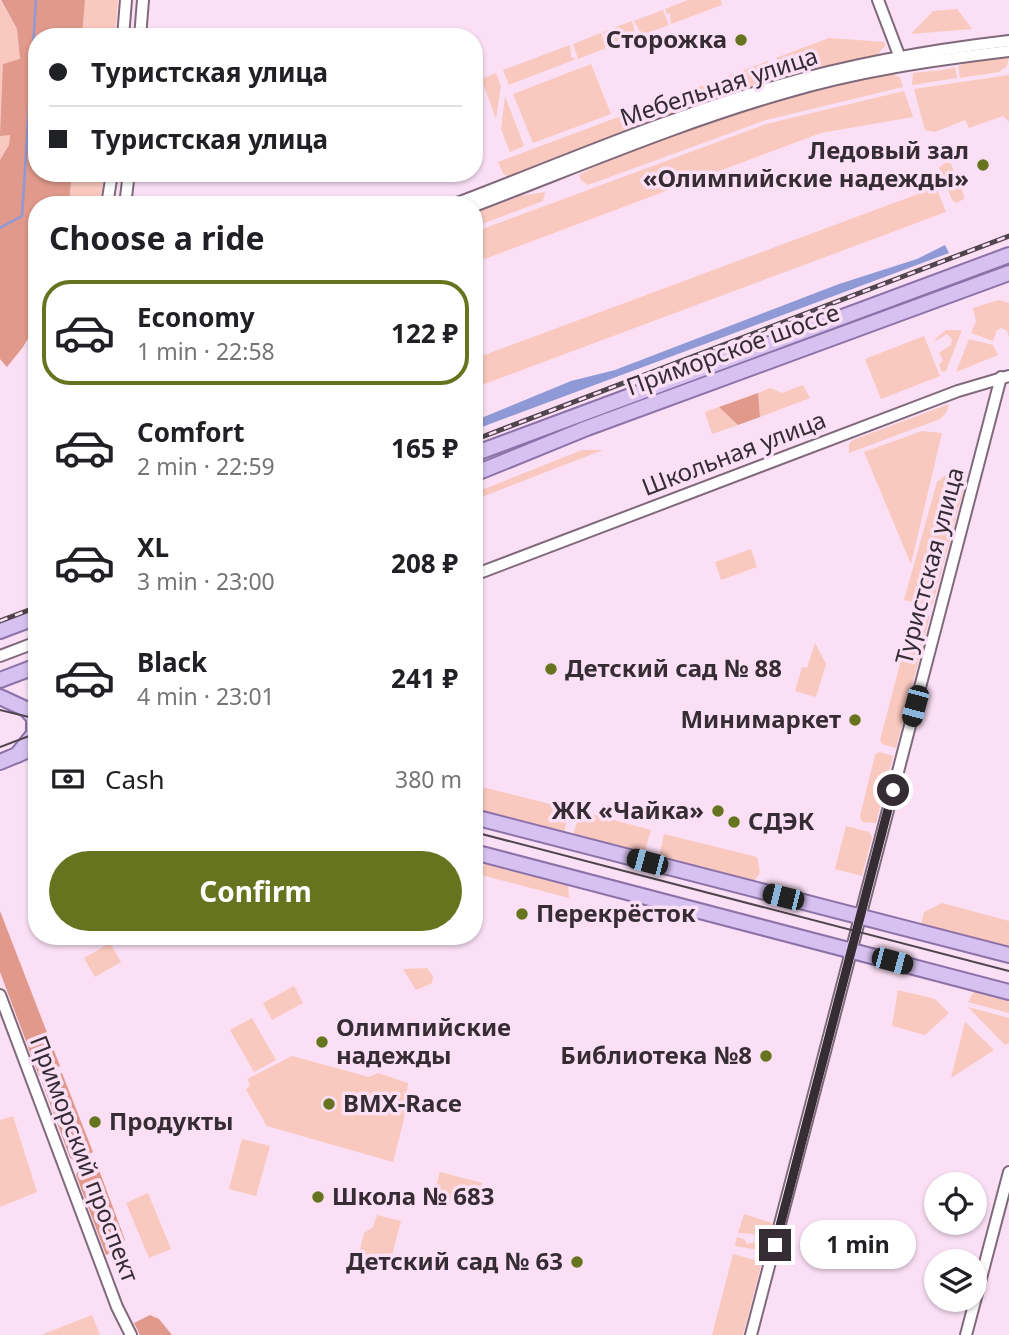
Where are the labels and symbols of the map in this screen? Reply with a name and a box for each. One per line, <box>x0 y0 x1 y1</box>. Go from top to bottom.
place label: Сторожка <box>606 22 727 55</box>
marker: Сторожка <box>733 32 749 48</box>
street label: Мебельная улица <box>616 38 822 133</box>
place label: Ледовый зал «Олимпийские надежды» <box>643 133 969 194</box>
marker: Ледовый зал «Олимпийские надежды» <box>975 157 991 173</box>
street label: Приморское шоссе <box>621 295 844 402</box>
street label: Школьная улица <box>637 402 830 503</box>
street label: Туристская улица <box>886 463 971 668</box>
place label: Детский сад № 88 <box>565 651 782 684</box>
marker: Детский сад № 88 <box>543 661 559 677</box>
car <box>900 683 931 729</box>
place label: Минимаркет <box>680 702 841 735</box>
marker: Минимаркет <box>847 712 863 728</box>
route start <box>877 774 909 806</box>
place label: ЖК «Чайка» <box>551 793 704 826</box>
marker: ЖК «Чайка» <box>710 803 726 819</box>
place label: СДЭК <box>748 804 815 837</box>
marker: СДЭК <box>726 814 742 830</box>
car <box>624 846 671 878</box>
car <box>761 882 806 912</box>
place label: Перекрёсток <box>536 896 696 929</box>
marker: Перекрёсток <box>514 906 530 922</box>
car <box>869 945 916 977</box>
place label: Олимпийские надежды <box>336 1010 511 1071</box>
street label: Приморский проспект <box>23 1030 148 1287</box>
marker: Олимпийские надежды <box>314 1034 330 1050</box>
place label: Библиотека №8 <box>560 1038 752 1071</box>
marker: Библиотека №8 <box>758 1048 774 1064</box>
place label: BMX-Race <box>343 1086 462 1119</box>
marker: BMX-Race <box>321 1096 337 1112</box>
place label: Продукты <box>109 1104 234 1137</box>
marker: Продукты <box>87 1114 103 1130</box>
place label: Школа № 683 <box>332 1179 494 1212</box>
marker: Школа № 683 <box>310 1189 326 1205</box>
callout: 1 min <box>800 1220 915 1270</box>
route end <box>759 1229 791 1261</box>
place label: Детский сад № 63 <box>346 1244 563 1277</box>
marker: Детский сад № 63 <box>569 1254 585 1270</box>

